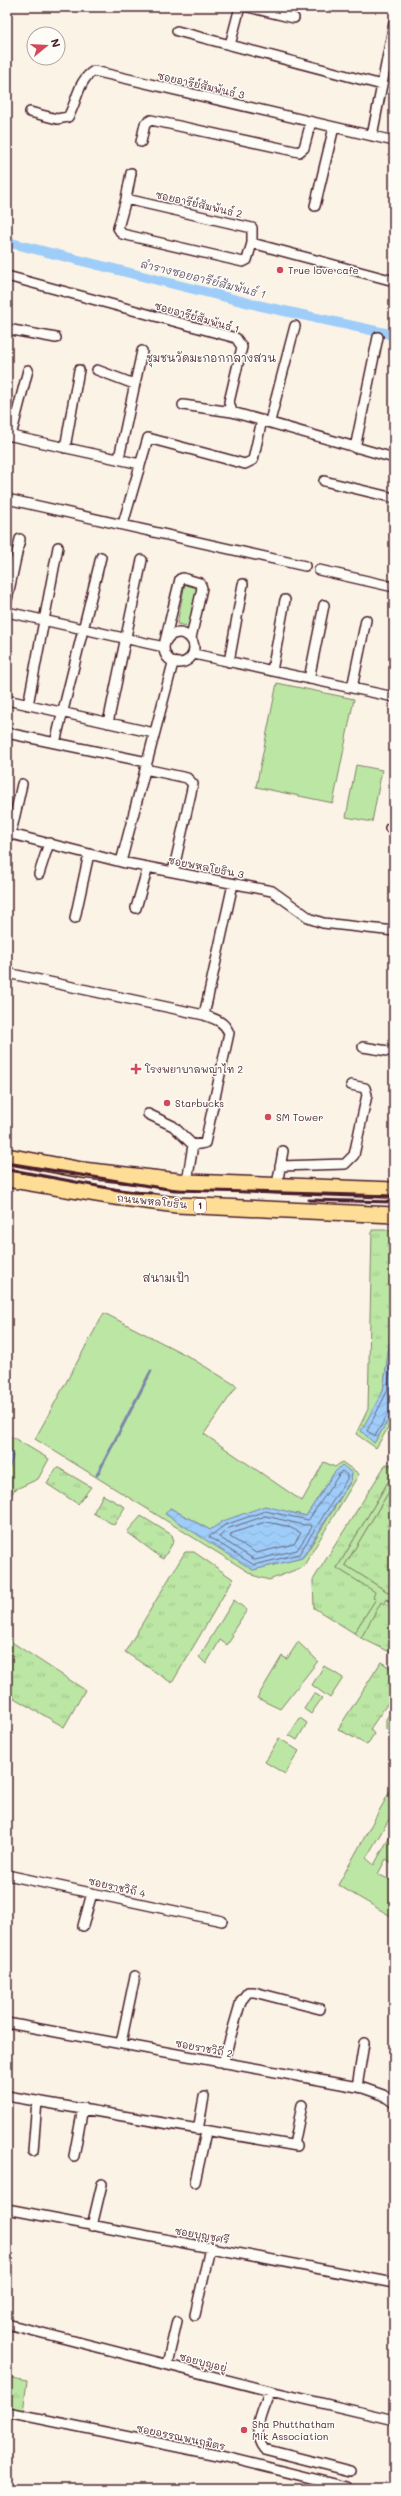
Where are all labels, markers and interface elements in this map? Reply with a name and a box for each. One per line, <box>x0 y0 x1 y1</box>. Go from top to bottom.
north arrow <box>26 26 66 66</box>
text: N <box>48 36 64 49</box>
street label: ซอยอารีย์สัมพันธ์ 3 <box>156 68 246 102</box>
street label: ซอยอารีย์สัมพันธ์ 2 <box>154 187 244 221</box>
water label: ลำรางซอยอารีย์สัมพันธ์ 1 <box>139 255 268 301</box>
place label: True love cafe <box>288 263 359 277</box>
marker: True love cafe <box>275 265 285 275</box>
street label: ซอยอารีย์สัมพันธ์ 1 <box>153 298 241 336</box>
district label: ชุมชนวัดมะกอกกลางสวน <box>146 350 276 368</box>
street label: ซอยพหลโยธิน 3 <box>167 853 245 881</box>
place label: โรงพยาบาลพญาไท 2 <box>144 1062 243 1076</box>
marker: โรงพยาบาลพญาไท 2 <box>130 1063 142 1075</box>
place label: Starbucks <box>175 1096 224 1110</box>
marker: Starbucks <box>162 1098 172 1108</box>
place label: SM Tower <box>276 1110 323 1124</box>
marker: SM Tower <box>263 1112 273 1122</box>
street label: ถนนพหลโยธิน <box>116 1190 188 1212</box>
road number: 1 <box>194 1199 206 1213</box>
district label: สนามเป้า <box>142 1270 190 1285</box>
street label: ซอยราชวิถี 4 <box>87 1874 147 1900</box>
street label: ซอยราชวิถี 2 <box>174 2036 234 2060</box>
street label: ซอยบุญชูศรี <box>173 2223 231 2248</box>
street label: ซอยบุญอยู่ <box>177 2349 228 2376</box>
place label: Sha Phutthatham Mik Association <box>252 2417 335 2443</box>
street label: ซอยอรรณพนฤมิตร <box>135 2421 227 2453</box>
marker: Sha Phutthatham Mik Association <box>239 2425 249 2435</box>

